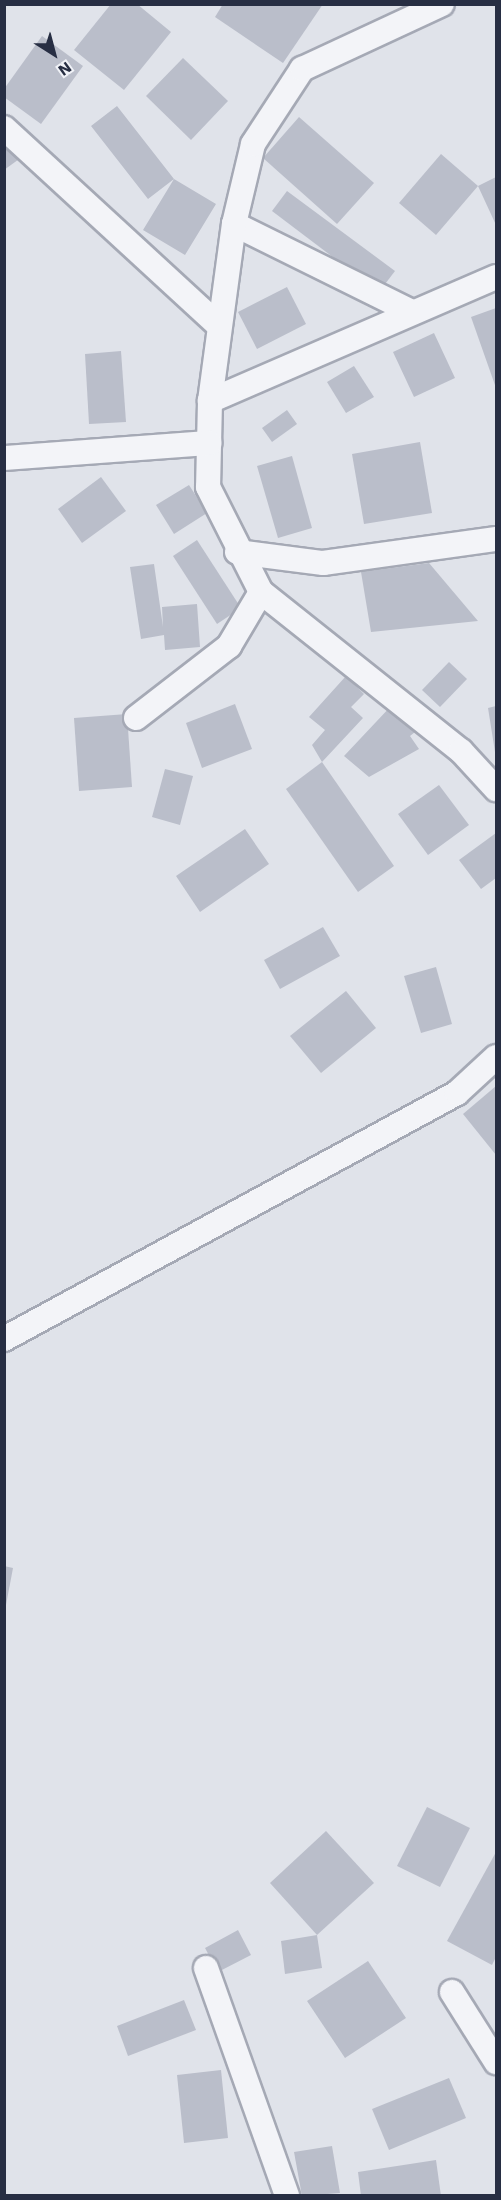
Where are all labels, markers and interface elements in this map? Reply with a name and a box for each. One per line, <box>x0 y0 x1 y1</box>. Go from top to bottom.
north arrow <box>24 24 84 84</box>
text: N <box>54 58 75 80</box>

